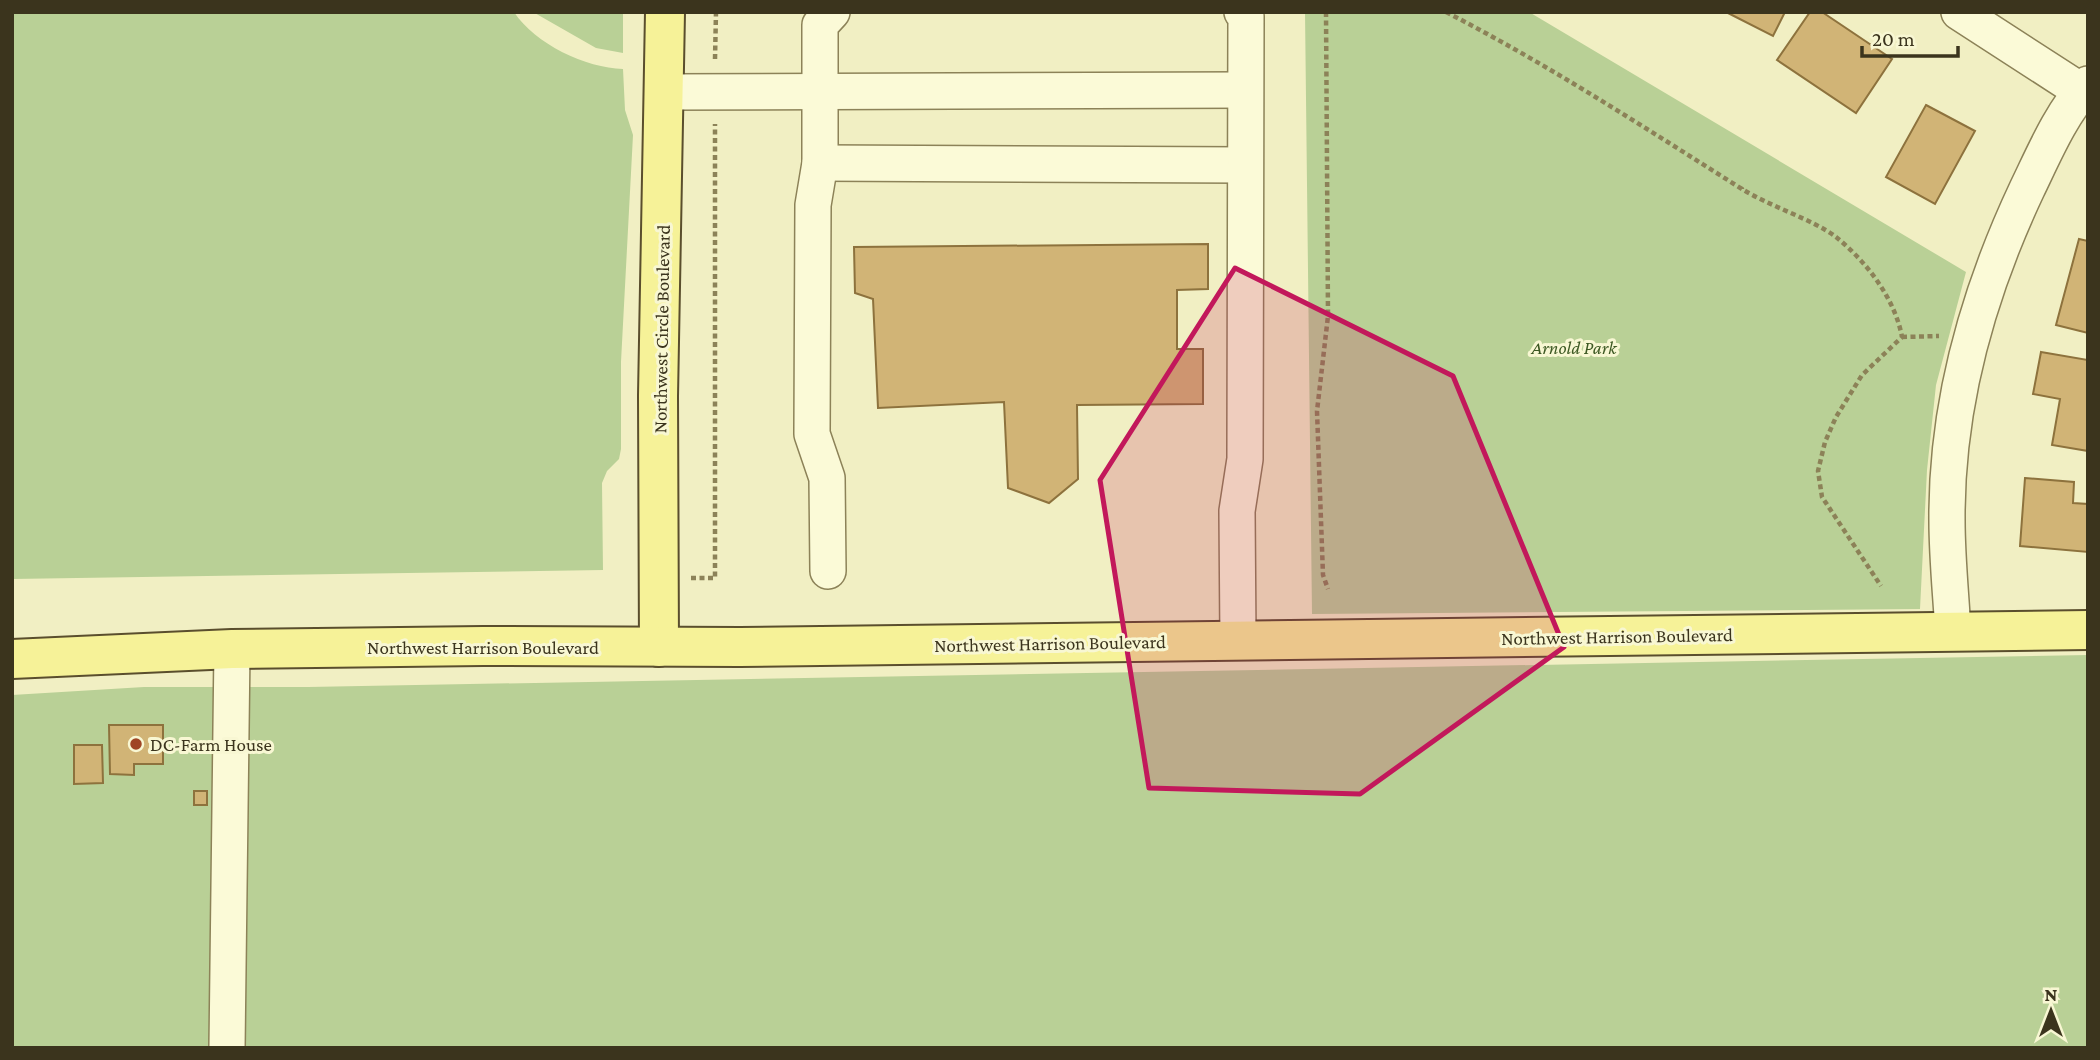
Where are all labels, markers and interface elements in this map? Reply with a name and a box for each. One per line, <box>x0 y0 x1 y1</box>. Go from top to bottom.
scale bar <box>1862 14 1958 58</box>
text: 20 m <box>1872 27 1915 51</box>
street label: Northwest Circle Boulevard <box>649 225 674 434</box>
park label: Arnold Park <box>1530 337 1617 358</box>
street label: Northwest Harrison Boulevard <box>1501 624 1733 649</box>
street label: Northwest Harrison Boulevard <box>934 631 1166 656</box>
street label: Northwest Harrison Boulevard <box>367 637 599 658</box>
place label: DC-Farm House <box>150 734 272 755</box>
marker: DC-Farm House <box>128 736 144 752</box>
north arrow <box>2016 976 2086 1046</box>
text: N <box>2045 984 2058 1005</box>

